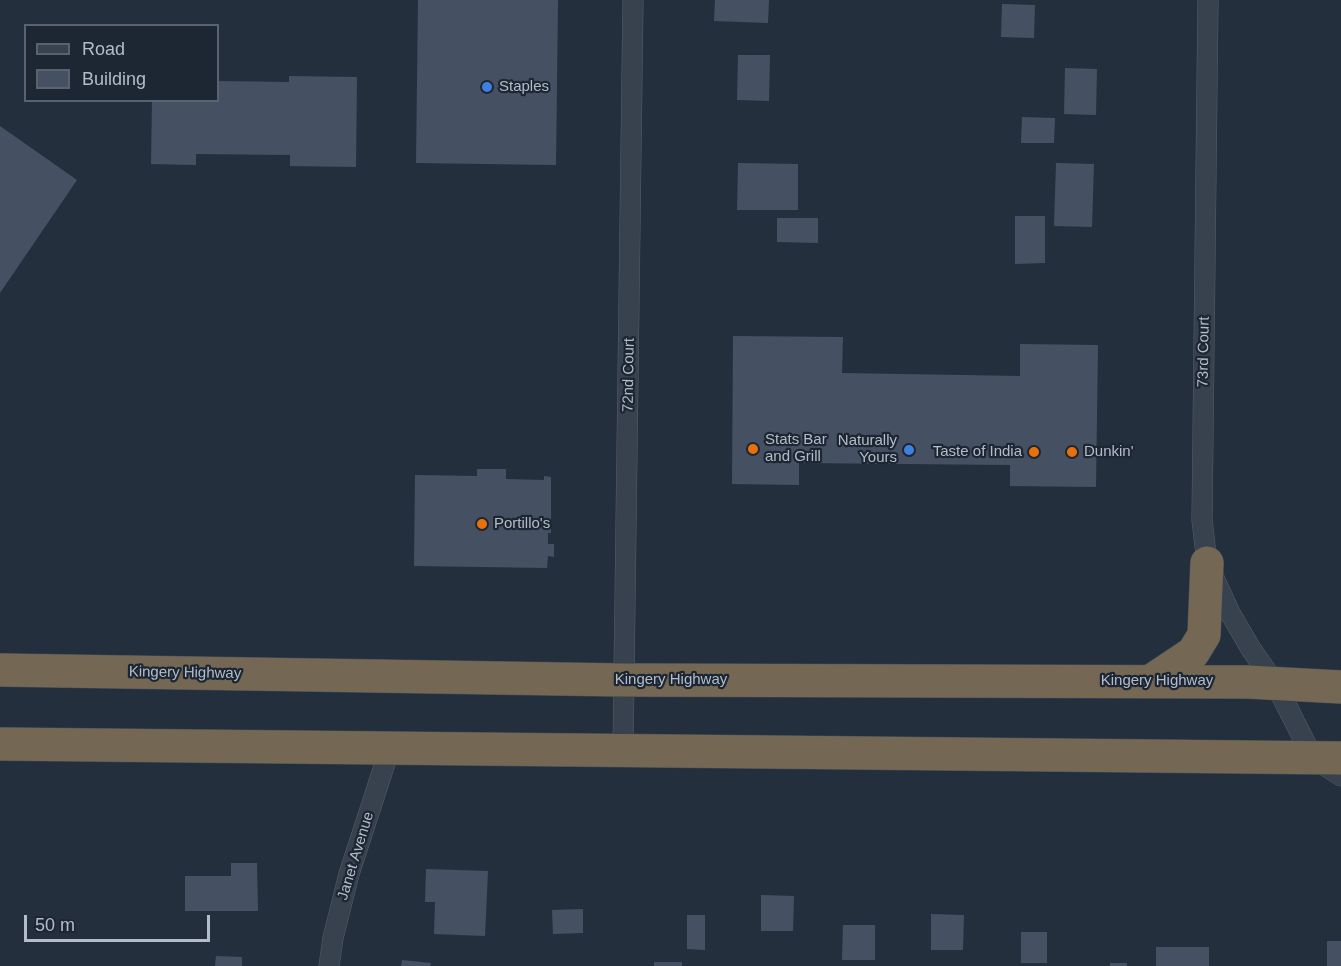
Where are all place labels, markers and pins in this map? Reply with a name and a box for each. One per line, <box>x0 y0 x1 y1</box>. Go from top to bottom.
place label: Staples <box>499 78 549 96</box>
marker: Staples <box>480 80 494 94</box>
place label: Stats Bar and Grill <box>765 431 827 466</box>
place label: Naturally Yours <box>838 432 897 467</box>
marker: Stats Bar and Grill <box>746 442 760 456</box>
marker: Naturally Yours <box>902 443 916 457</box>
place label: Taste of India <box>933 443 1022 461</box>
place label: Dunkin' <box>1084 443 1134 461</box>
marker: Taste of India <box>1027 445 1041 459</box>
marker: Dunkin' <box>1065 445 1079 459</box>
place label: Portillo's <box>494 515 550 533</box>
marker: Portillo's <box>475 517 489 531</box>

